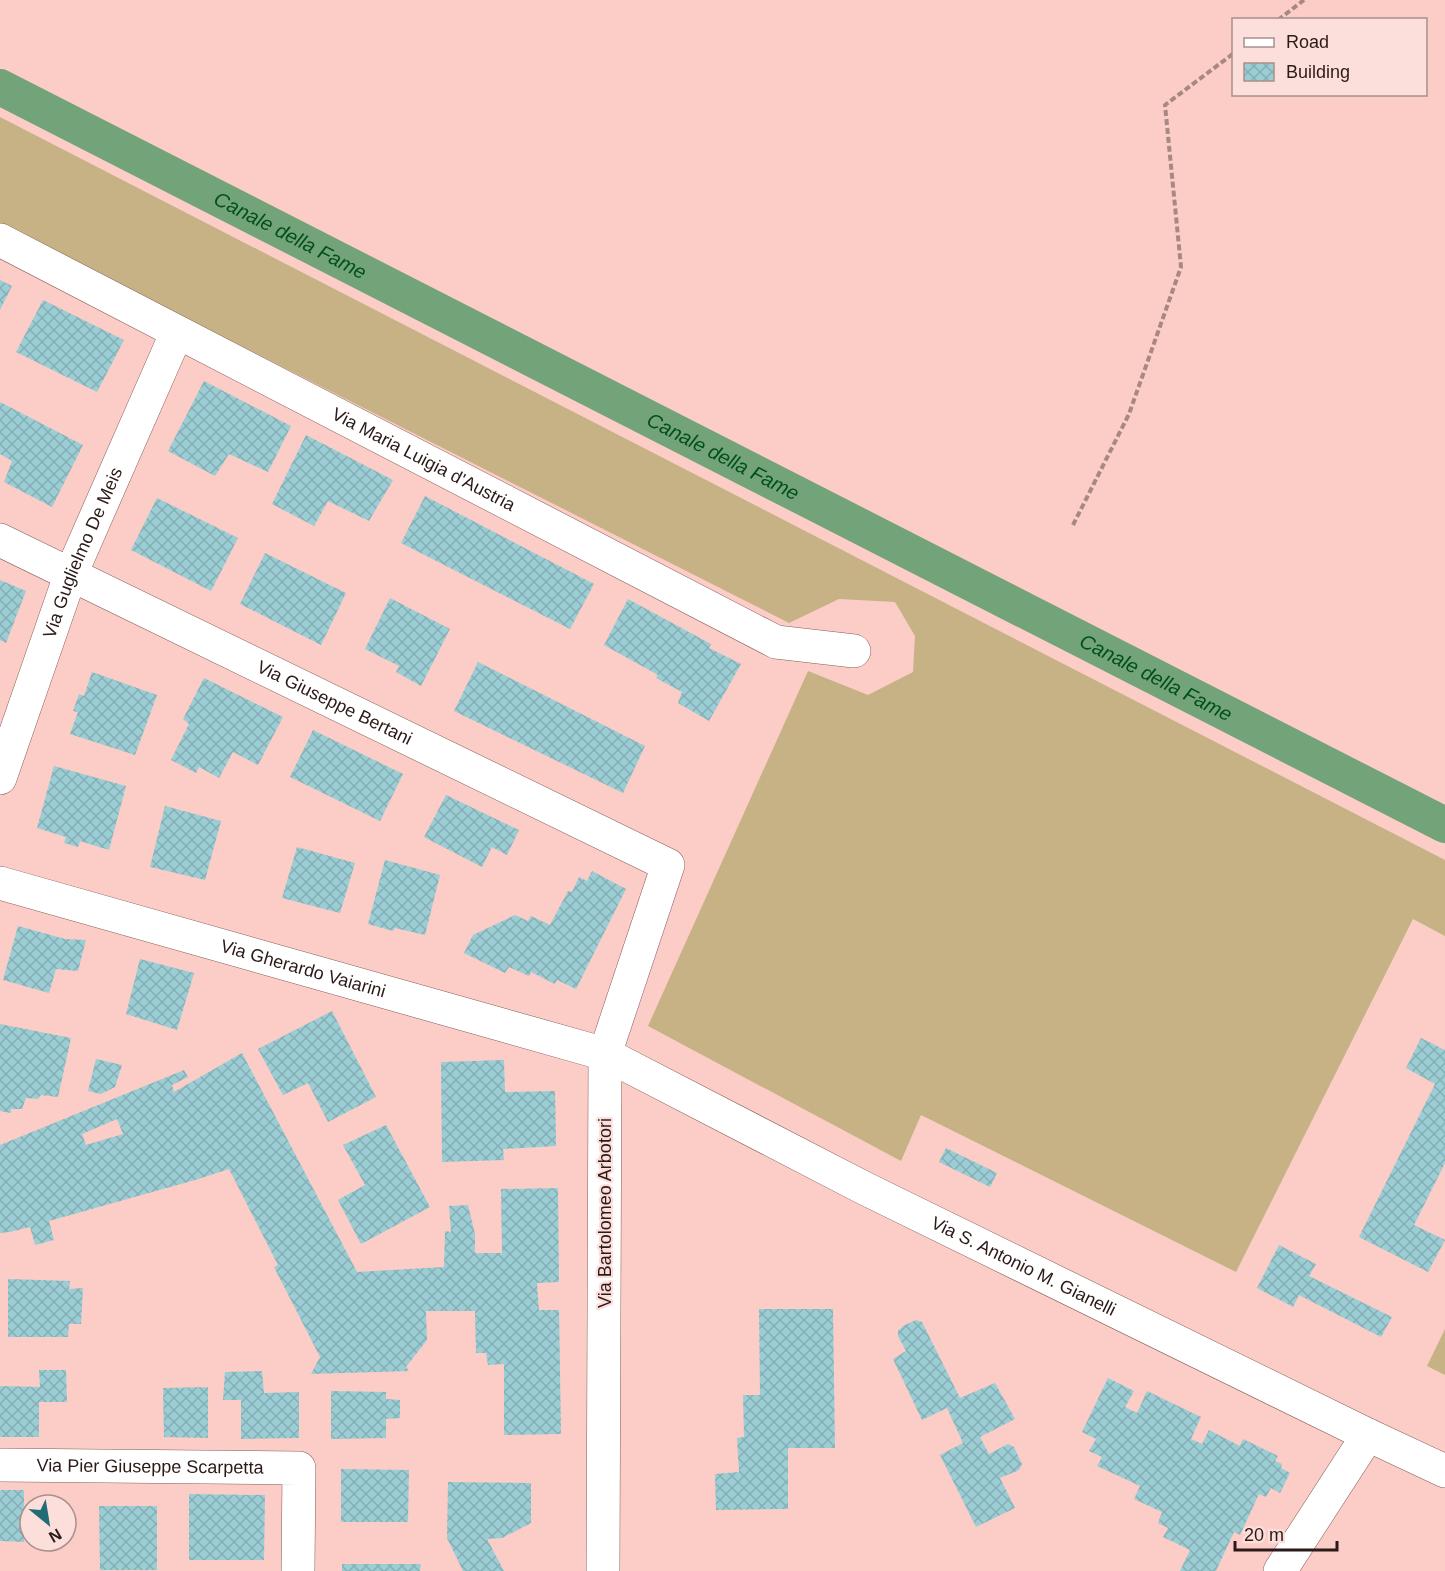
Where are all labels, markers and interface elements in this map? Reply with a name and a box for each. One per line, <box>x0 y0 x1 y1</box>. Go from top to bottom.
legend <box>1232 18 1427 96</box>
text: Road <box>1286 32 1329 52</box>
text: Building <box>1286 62 1350 82</box>
water label: Canale della Fame <box>211 187 370 283</box>
street label: Via Maria Luigia d'Austria <box>329 404 519 516</box>
water label: Canale della Fame <box>643 408 803 504</box>
street label: Via Guglielmo De Meis <box>39 464 126 641</box>
water label: Canale della Fame <box>1076 629 1236 725</box>
street label: Via Giuseppe Bertani <box>254 657 415 749</box>
street label: Via Gherardo Vaiarini <box>218 936 388 1001</box>
street label: Via Bartolomeo Arbotori <box>595 1118 615 1308</box>
street label: Via S. Antonio M. Gianelli <box>928 1213 1119 1320</box>
street label: Via Pier Giuseppe Scarpetta <box>36 1455 265 1478</box>
north arrow <box>18 1493 78 1553</box>
scale bar <box>1235 1514 1337 1552</box>
text: N <box>46 1525 65 1546</box>
text: 20 m <box>1244 1525 1284 1545</box>

